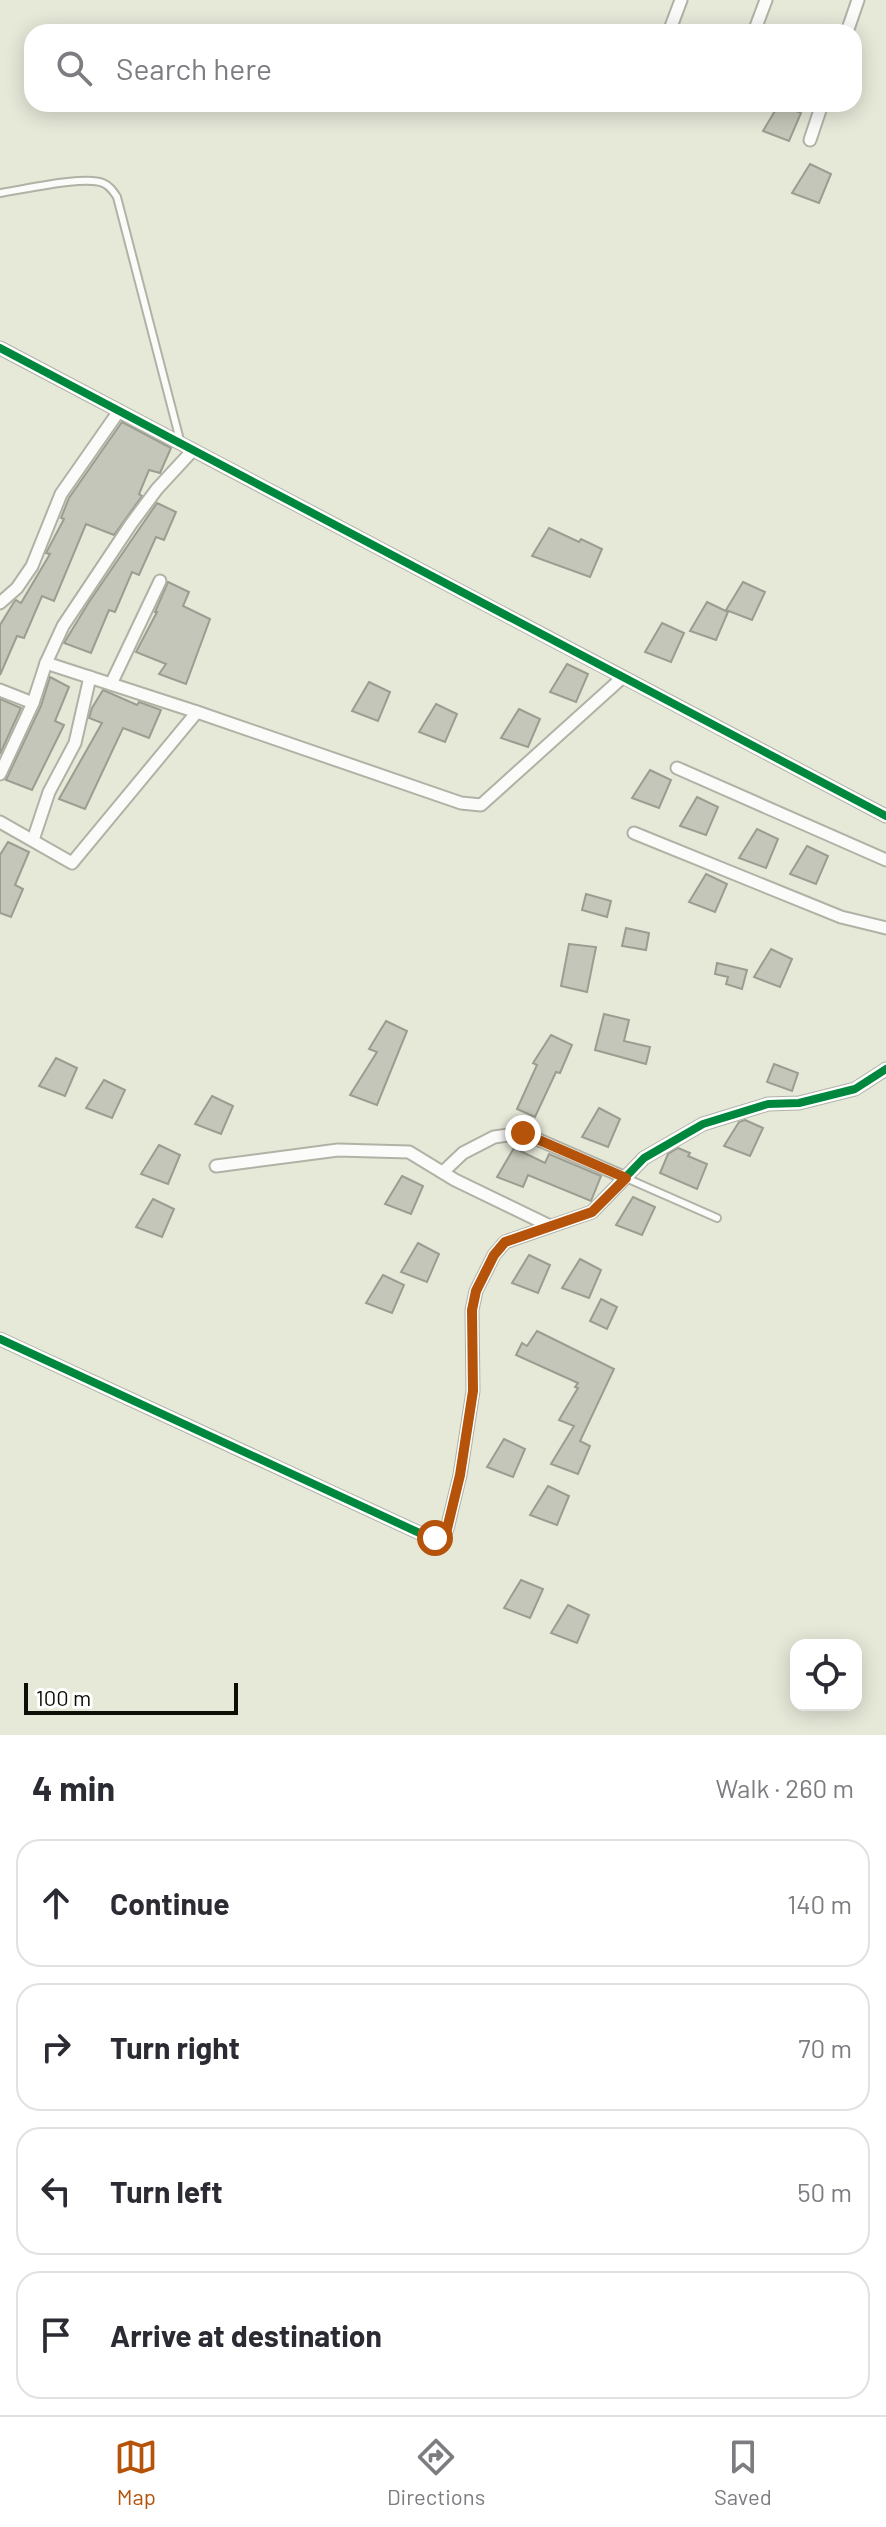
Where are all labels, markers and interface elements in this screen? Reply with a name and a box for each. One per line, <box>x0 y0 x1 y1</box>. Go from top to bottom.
search box <box>24 24 862 112</box>
icon: search <box>52 46 96 90</box>
text: Search here <box>116 50 272 86</box>
route end <box>505 1115 541 1151</box>
route start <box>417 1520 453 1556</box>
map controls <box>790 1639 862 1711</box>
button: locate <box>790 1639 862 1711</box>
scale bar <box>24 1679 238 1715</box>
text: 100 m <box>36 1684 91 1710</box>
text: 4 min <box>32 1767 115 1808</box>
text: Walk · 260 m <box>716 1772 854 1803</box>
icon: ahead <box>34 1881 78 1925</box>
text: Continue <box>110 1885 230 1921</box>
text: 140 m <box>787 1888 852 1919</box>
icon: right <box>34 2025 78 2069</box>
text: Turn right <box>110 2029 240 2065</box>
text: 70 m <box>798 2032 852 2063</box>
icon: left <box>34 2169 78 2213</box>
text: Turn left <box>110 2173 223 2209</box>
text: 50 m <box>797 2176 852 2207</box>
icon: arrive <box>34 2313 78 2357</box>
text: Arrive at destination <box>110 2317 382 2353</box>
tab: Map <box>114 2435 158 2509</box>
tab: Directions <box>387 2435 485 2509</box>
tab: Saved <box>714 2435 772 2509</box>

